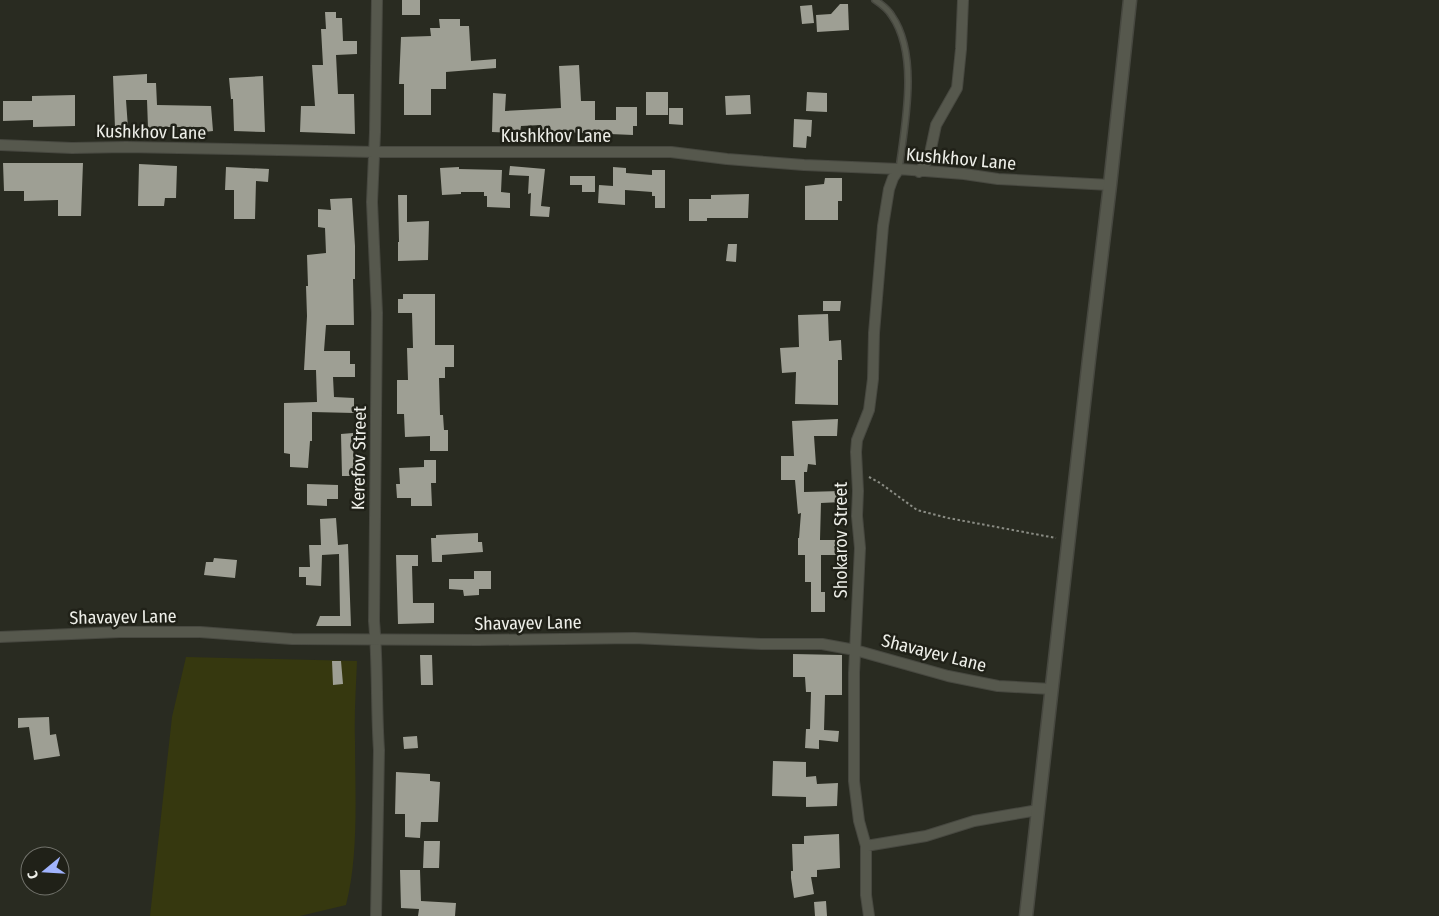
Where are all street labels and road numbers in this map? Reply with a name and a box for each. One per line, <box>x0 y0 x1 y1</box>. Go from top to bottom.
street label: Kushkhov Lane <box>96 120 207 144</box>
street label: Kushkhov Lane <box>501 125 611 147</box>
street label: Kushkhov Lane <box>905 143 1017 175</box>
street label: Kerefov Street <box>347 406 371 510</box>
street label: Shokarov Street <box>830 482 852 598</box>
street label: Shavayev Lane <box>69 605 177 629</box>
street label: Shavayev Lane <box>474 611 582 635</box>
street label: Shavayev Lane <box>879 629 989 677</box>

